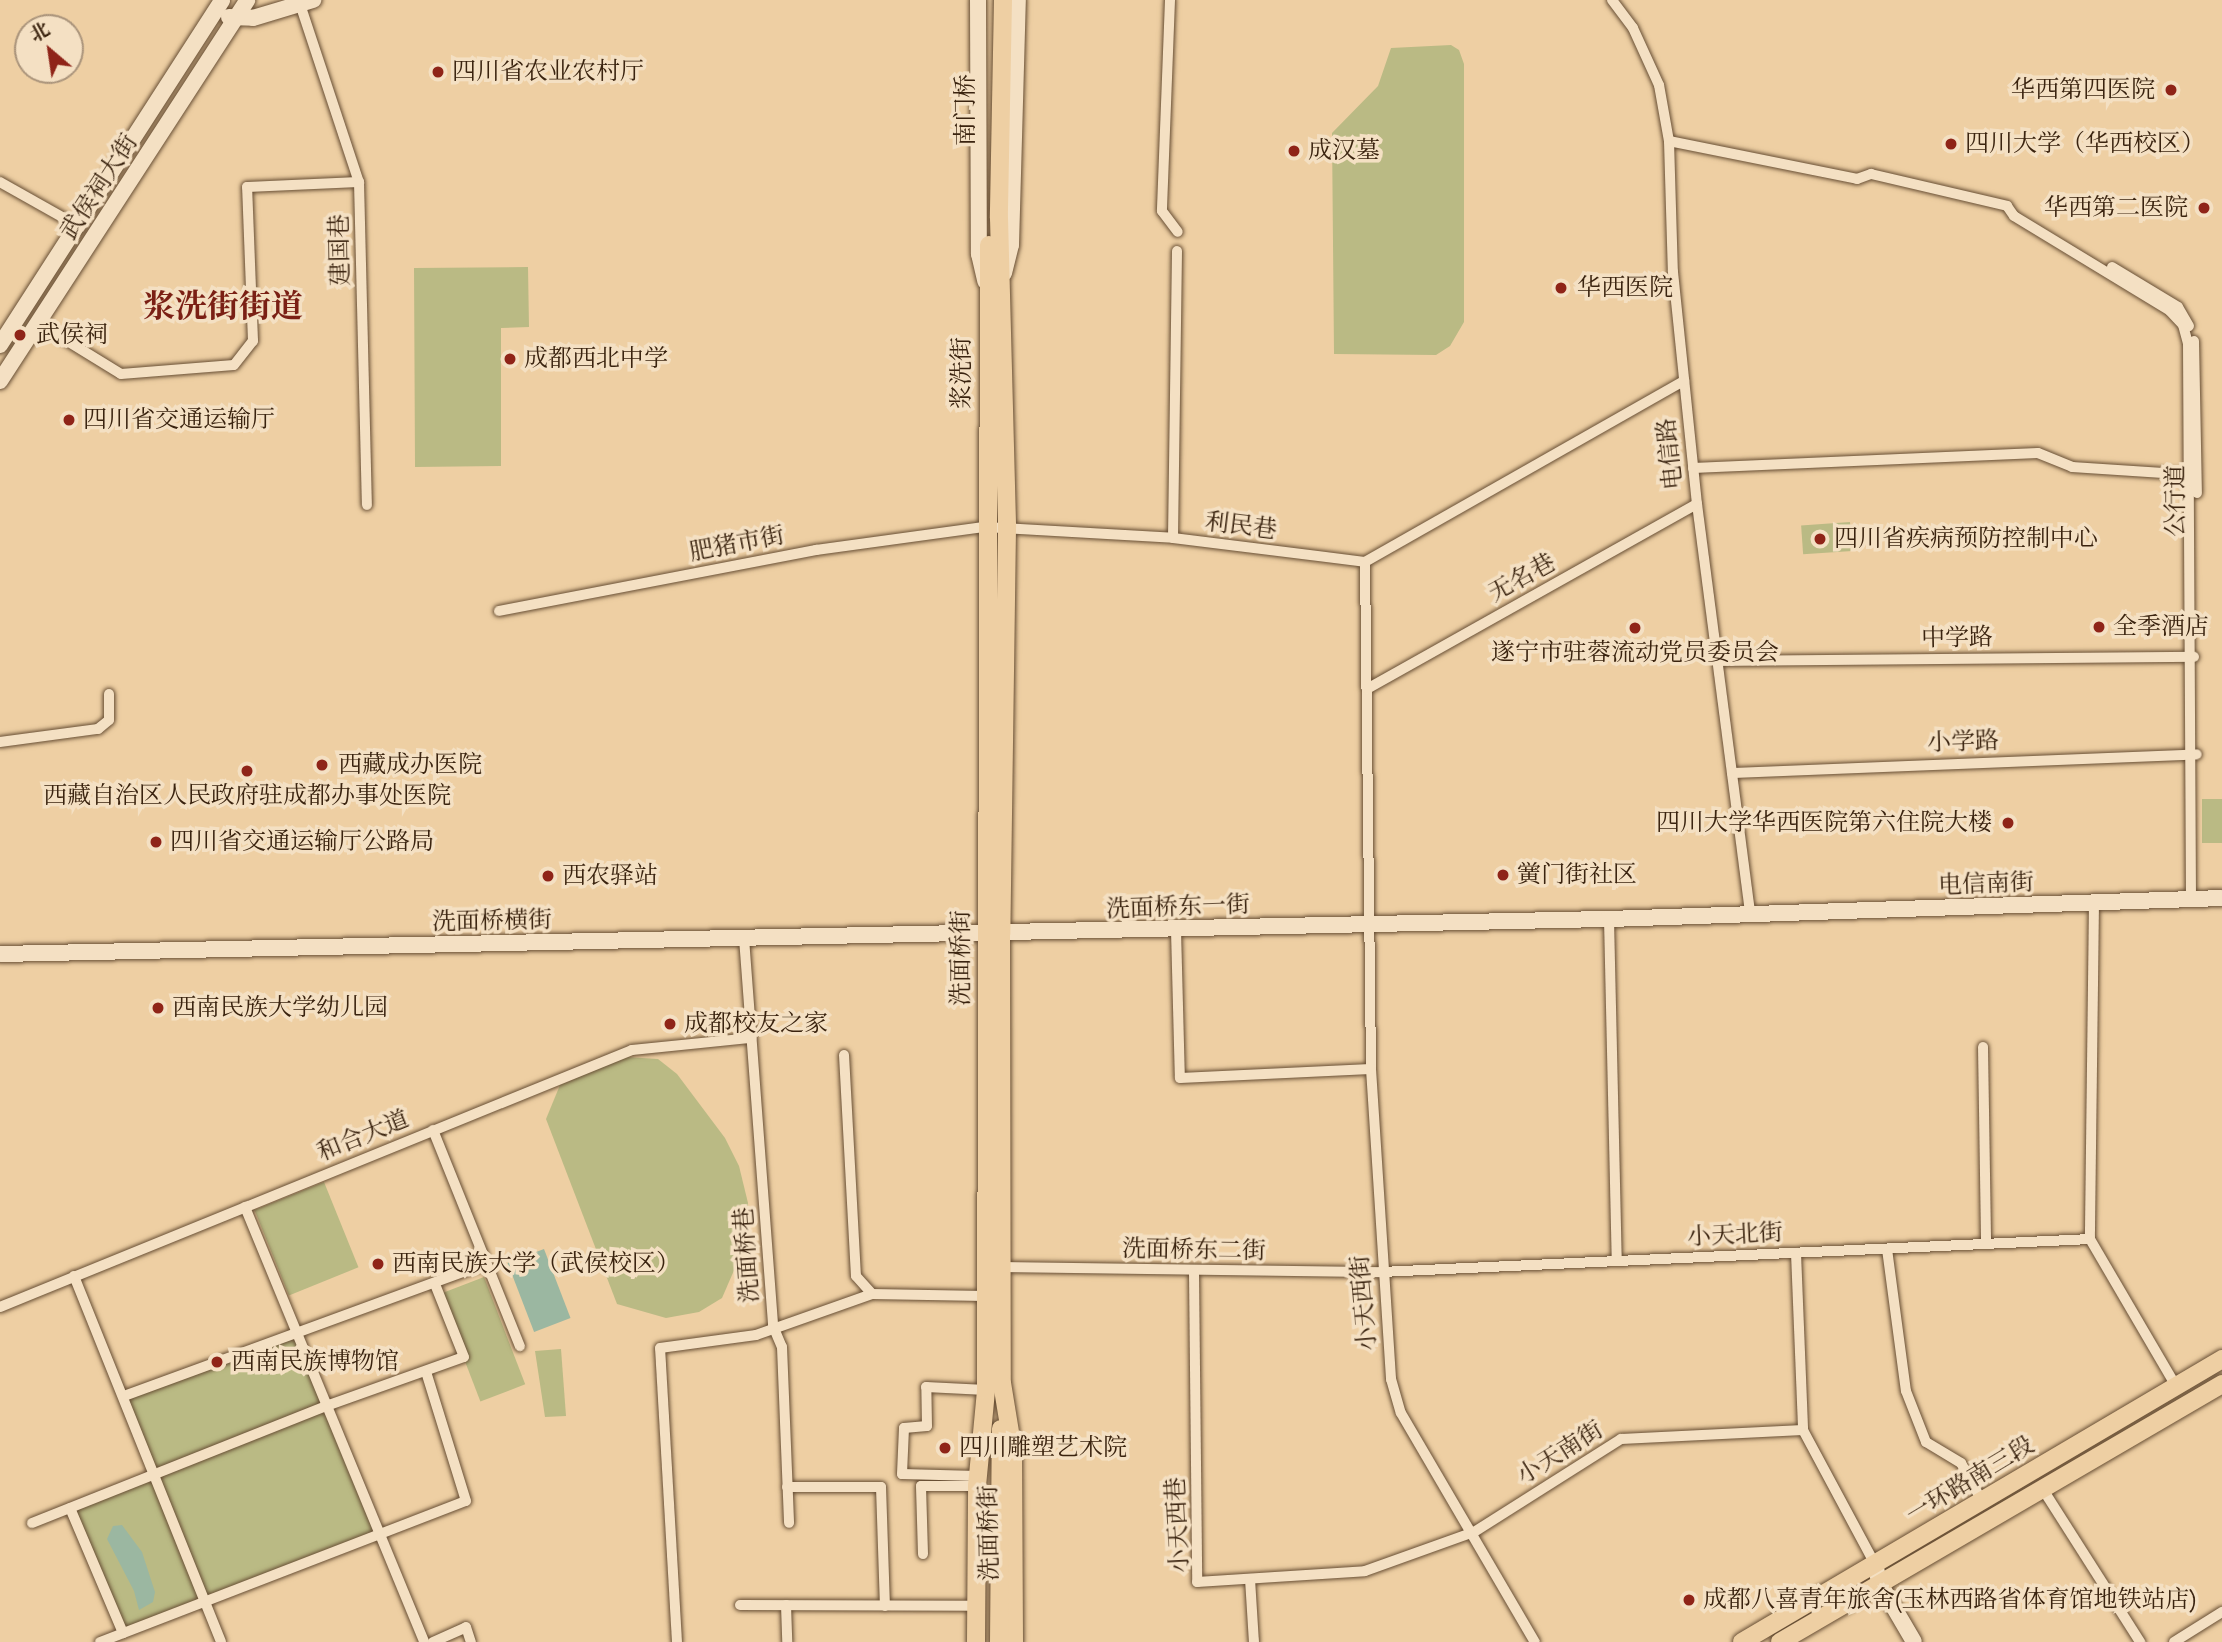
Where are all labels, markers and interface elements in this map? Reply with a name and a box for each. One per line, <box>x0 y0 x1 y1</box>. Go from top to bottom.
north arrow <box>14 14 84 84</box>
text: 北 <box>26 17 53 47</box>
place label: 四川省农业农村厅 <box>452 58 644 86</box>
marker: 四川省农业农村厅 <box>430 64 446 80</box>
street label: 南门桥 <box>952 74 980 146</box>
place label: 华西第四医院 <box>2011 76 2155 104</box>
marker: 华西第四医院 <box>2161 80 2181 100</box>
street label: 武侯祠大街 <box>54 129 144 245</box>
place label: 四川大学（华西校区） <box>1965 130 2205 158</box>
marker: 四川大学（华西校区） <box>1943 136 1959 152</box>
place label: 成汉墓 <box>1308 137 1380 165</box>
marker: 成汉墓 <box>1286 143 1302 159</box>
place label: 华西第二医院 <box>2044 194 2188 222</box>
marker: 华西第二医院 <box>2194 198 2214 218</box>
street label: 建国巷 <box>325 214 355 286</box>
place label: 华西医院 <box>1577 274 1673 302</box>
marker: 华西医院 <box>1551 278 1571 298</box>
district label: 浆洗街街道 <box>143 288 303 326</box>
place label: 武侯祠 <box>36 321 108 349</box>
marker: 武侯祠 <box>10 325 30 345</box>
street label: 浆洗街 <box>948 337 976 409</box>
place label: 成都西北中学 <box>524 345 668 373</box>
marker: 成都西北中学 <box>502 351 518 367</box>
place label: 四川省交通运输厅 <box>83 406 275 434</box>
marker: 四川省交通运输厅 <box>61 412 77 428</box>
street label: 电信路 <box>1652 417 1688 491</box>
street label: 公行道 <box>2162 465 2190 537</box>
street label: 利民巷 <box>1204 507 1278 545</box>
street label: 肥猪市街 <box>687 521 787 567</box>
place label: 四川省疾病预防控制中心 <box>1834 525 2098 553</box>
marker: 四川省疾病预防控制中心 <box>1812 531 1828 547</box>
street label: 无名巷 <box>1484 548 1560 608</box>
place label: 全季酒店 <box>2113 613 2209 641</box>
marker: 全季酒店 <box>2091 619 2107 635</box>
marker: 遂宁市驻蓉流动党员委员会 <box>1627 620 1643 636</box>
street label: 中学路 <box>1921 623 1993 653</box>
place label: 遂宁市驻蓉流动党员委员会 <box>1491 639 1779 667</box>
street label: 小学路 <box>1927 726 1999 758</box>
place label: 西藏成办医院 <box>338 751 482 779</box>
marker: 西藏成办医院 <box>312 755 332 775</box>
marker: 西藏自治区人民政府驻成都办事处医院 <box>239 763 255 779</box>
place label: 西藏自治区人民政府驻成都办事处医院 <box>43 782 451 810</box>
place label: 四川大学华西医院第六住院大楼 <box>1656 809 1992 837</box>
marker: 四川大学华西医院第六住院大楼 <box>1998 813 2018 833</box>
place label: 四川省交通运输厅公路局 <box>170 828 434 856</box>
marker: 四川省交通运输厅公路局 <box>148 834 164 850</box>
place label: 黉门街社区 <box>1517 861 1637 889</box>
place label: 西农驿站 <box>562 862 658 890</box>
marker: 黉门街社区 <box>1495 867 1511 883</box>
marker: 西农驿站 <box>540 868 556 884</box>
street label: 电信南街 <box>1938 868 2034 900</box>
street label: 洗面桥东一街 <box>1106 890 1250 924</box>
street label: 洗面桥横街 <box>432 906 552 936</box>
street label: 洗面桥街 <box>947 910 975 1006</box>
place label: 西南民族大学幼儿园 <box>172 994 388 1022</box>
marker: 西南民族大学幼儿园 <box>150 1000 166 1016</box>
place label: 成都校友之家 <box>684 1010 828 1038</box>
marker: 成都校友之家 <box>662 1016 678 1032</box>
street label: 和合大道 <box>313 1105 413 1167</box>
street label: 洗面桥巷 <box>729 1206 765 1304</box>
street label: 小天北街 <box>1686 1218 1784 1252</box>
street label: 洗面桥东二街 <box>1122 1234 1266 1266</box>
place label: 西南民族大学（武侯校区） <box>392 1250 680 1278</box>
street label: 小天西街 <box>1345 1254 1383 1352</box>
marker: 西南民族大学（武侯校区） <box>370 1256 386 1272</box>
place label: 西南民族博物馆 <box>231 1348 399 1376</box>
marker: 西南民族博物馆 <box>209 1354 225 1370</box>
street label: 小天南街 <box>1512 1415 1608 1491</box>
street label: 一环路南三段 <box>1901 1431 2039 1529</box>
place label: 四川雕塑艺术院 <box>959 1434 1127 1462</box>
marker: 四川雕塑艺术院 <box>937 1440 953 1456</box>
street label: 小天西巷 <box>1161 1476 1195 1574</box>
street label: 洗面桥街 <box>974 1485 1004 1581</box>
place label: 成都八喜青年旅舍(玉林西路省体育馆地铁站店) <box>1703 1586 2196 1614</box>
marker: 成都八喜青年旅舍(玉林西路省体育馆地铁站店) <box>1681 1592 1697 1608</box>

